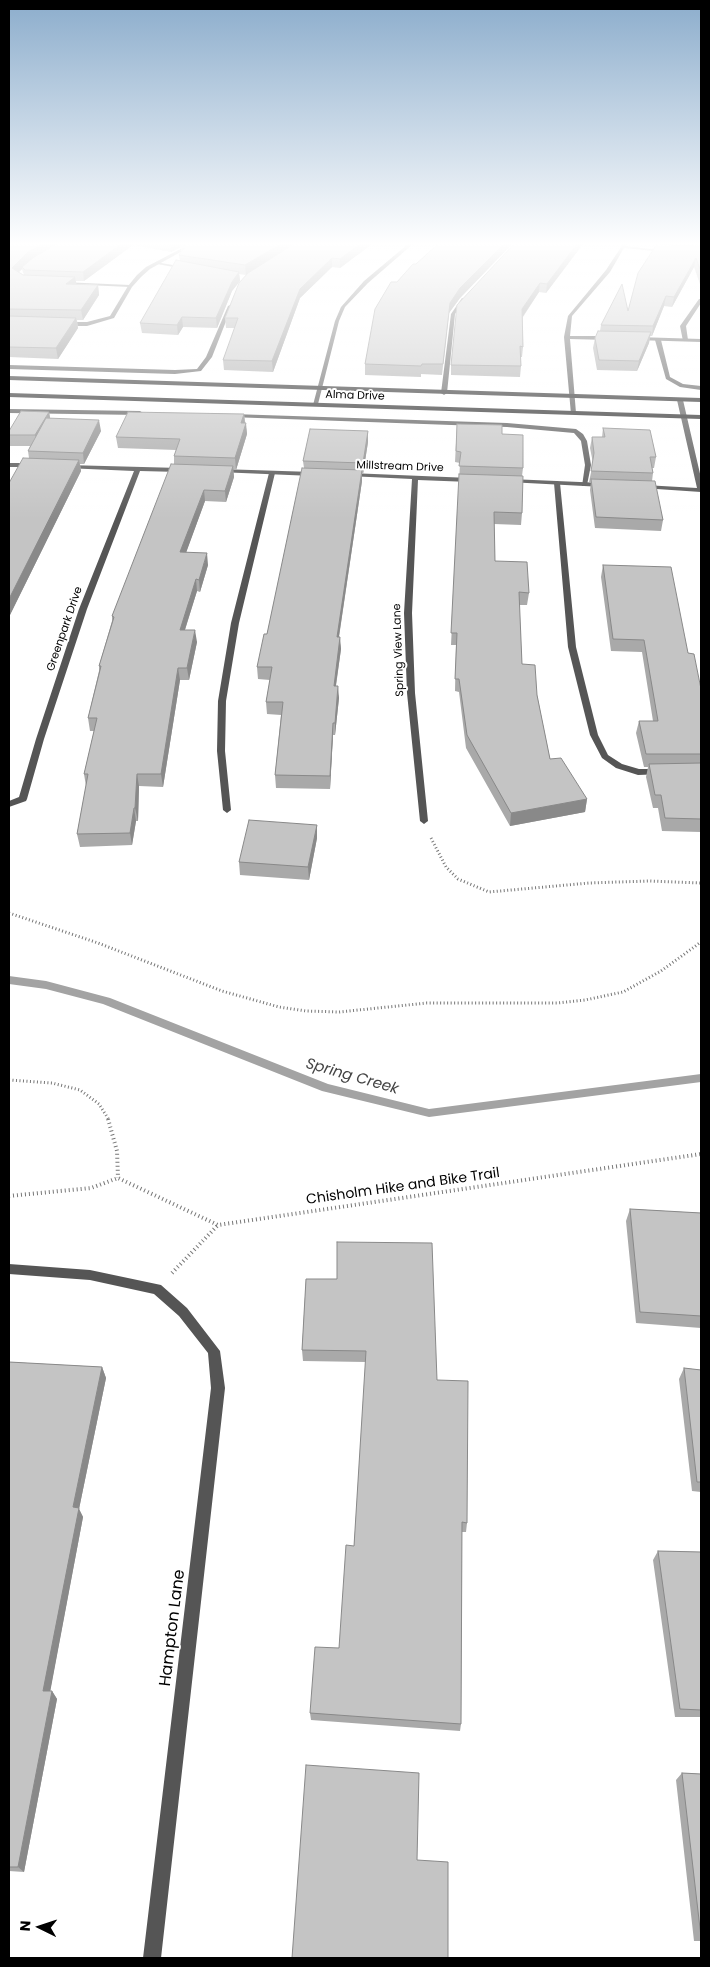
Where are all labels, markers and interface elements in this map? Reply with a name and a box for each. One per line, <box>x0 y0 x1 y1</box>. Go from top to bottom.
street label: Alma Drive <box>325 388 385 404</box>
street label: Millstream Drive <box>356 459 444 475</box>
street label: Greenpark Drive <box>44 585 86 673</box>
street label: Spring View Lane <box>391 603 407 697</box>
water label: Spring Creek <box>303 1055 401 1099</box>
street label: Chisholm Hike and Bike Trail <box>305 1165 501 1209</box>
street label: Hampton Lane <box>156 1568 190 1688</box>
north arrow <box>15 1902 65 1952</box>
text: N <box>15 1920 35 1932</box>

